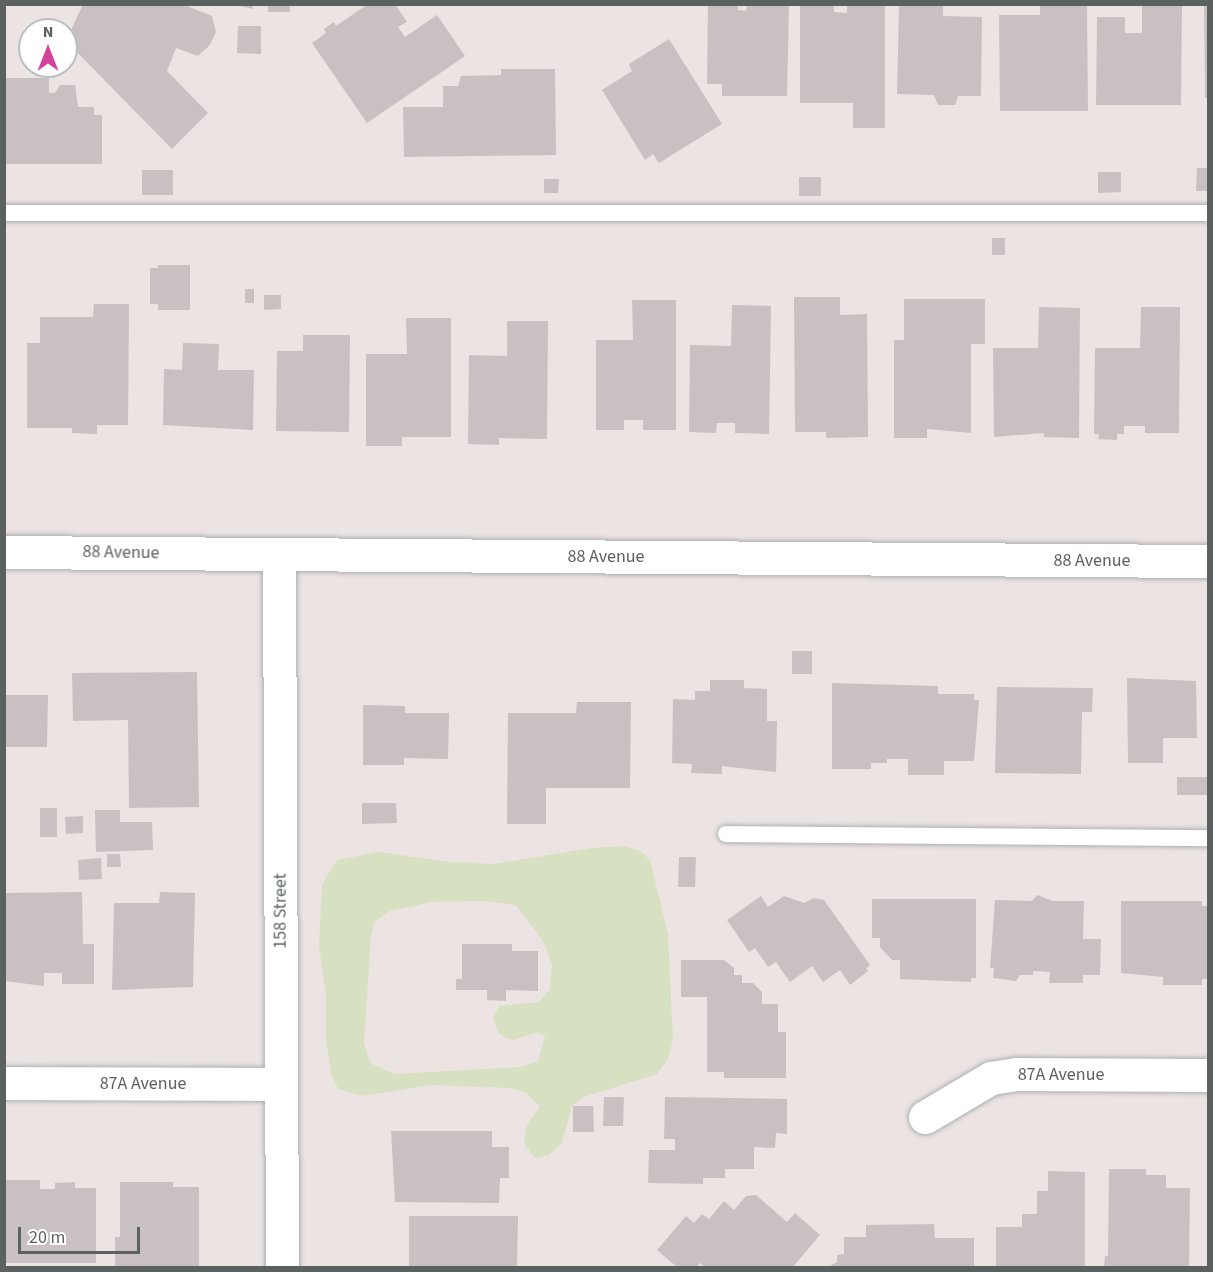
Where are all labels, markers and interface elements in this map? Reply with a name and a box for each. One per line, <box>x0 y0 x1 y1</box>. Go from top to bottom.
north arrow <box>18 18 78 78</box>
text: N <box>43 21 53 43</box>
street label: 88 Avenue <box>82 542 160 564</box>
street label: 88 Avenue <box>568 546 644 568</box>
street label: 88 Avenue <box>1054 550 1130 572</box>
street label: 158 Street <box>270 873 292 949</box>
street label: 87A Avenue <box>1018 1064 1104 1086</box>
street label: 87A Avenue <box>100 1073 186 1095</box>
scale bar <box>21 1215 142 1253</box>
text: 20 m <box>29 1225 65 1250</box>

